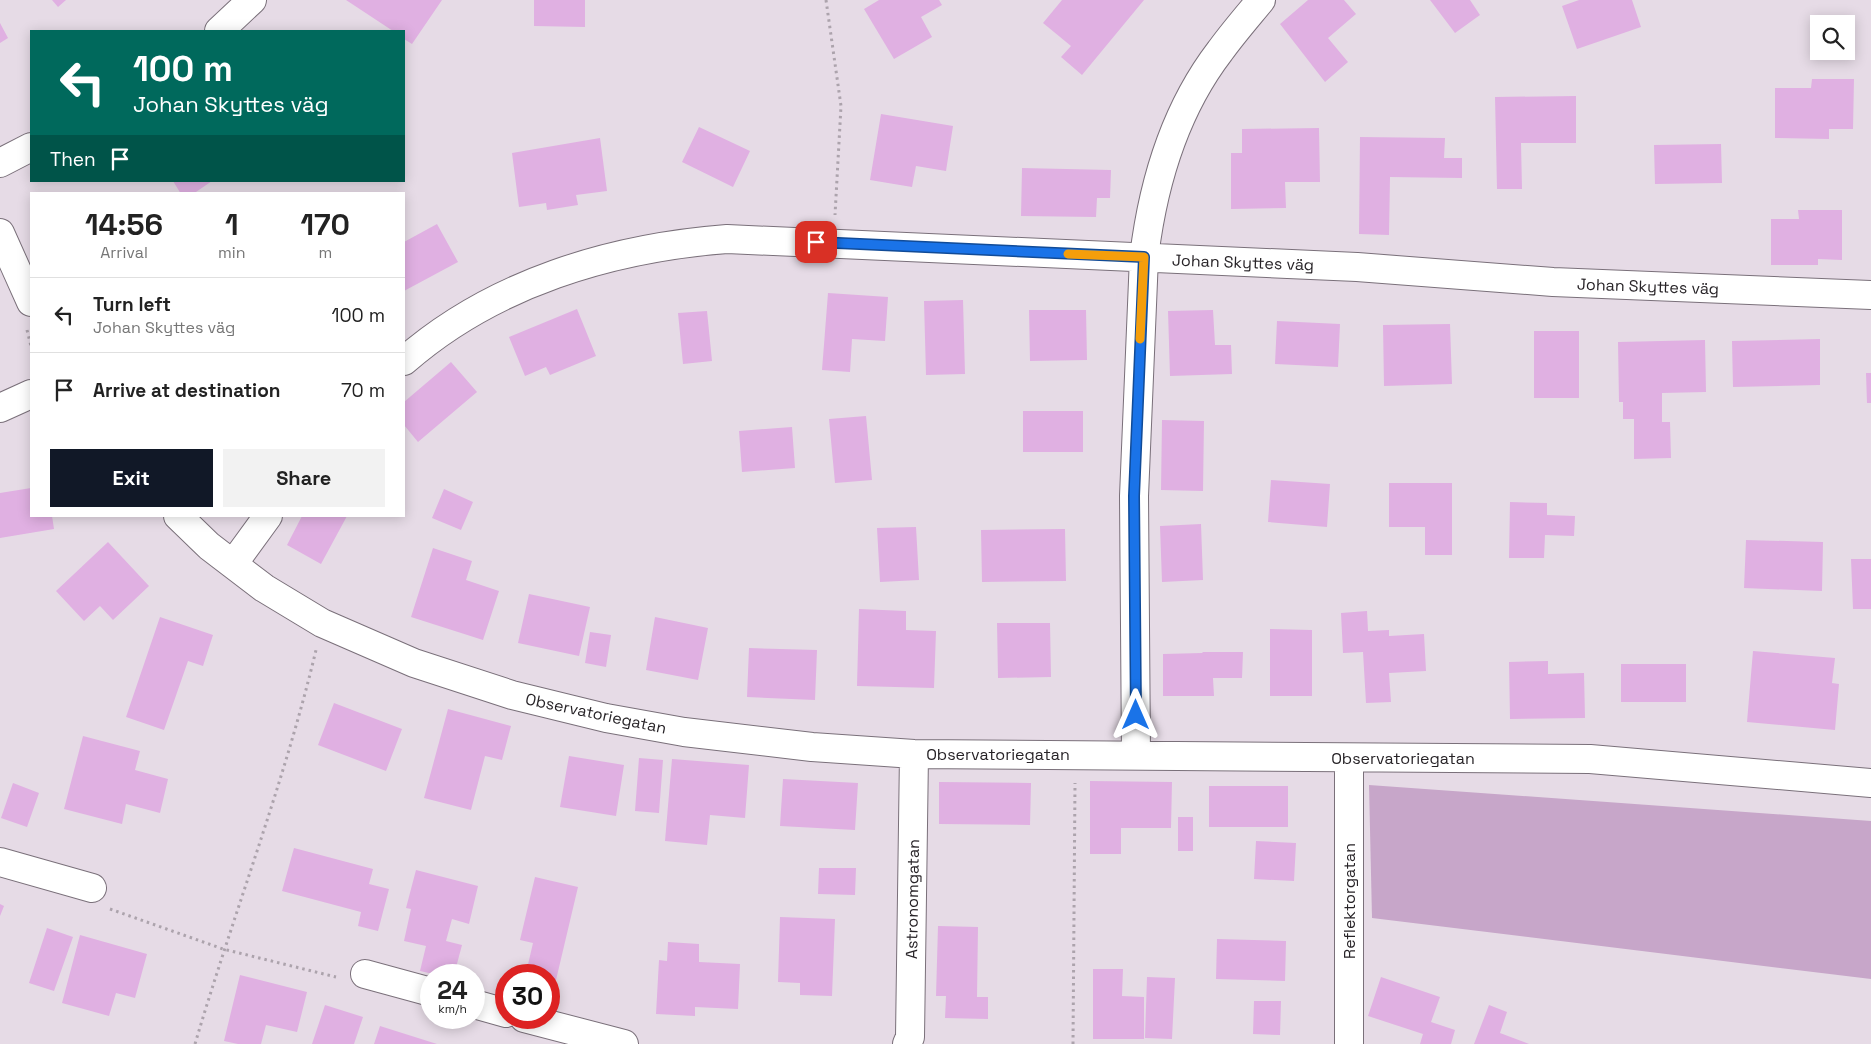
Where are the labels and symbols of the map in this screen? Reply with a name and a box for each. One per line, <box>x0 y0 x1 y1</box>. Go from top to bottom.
pin <box>795 221 837 263</box>
street label: Johan Skyttes väg <box>1172 250 1314 275</box>
street label: Johan Skyttes väg <box>1577 274 1719 299</box>
street label: Observatoriegatan <box>523 688 668 739</box>
position arrow <box>1109 688 1161 740</box>
street label: Observatoriegatan <box>926 744 1070 765</box>
street label: Observatoriegatan <box>1331 748 1475 769</box>
street label: Astronomgatan <box>901 839 924 959</box>
street label: Reflektorgatan <box>1339 843 1360 959</box>
speed limit sign: 30 <box>495 964 560 1029</box>

